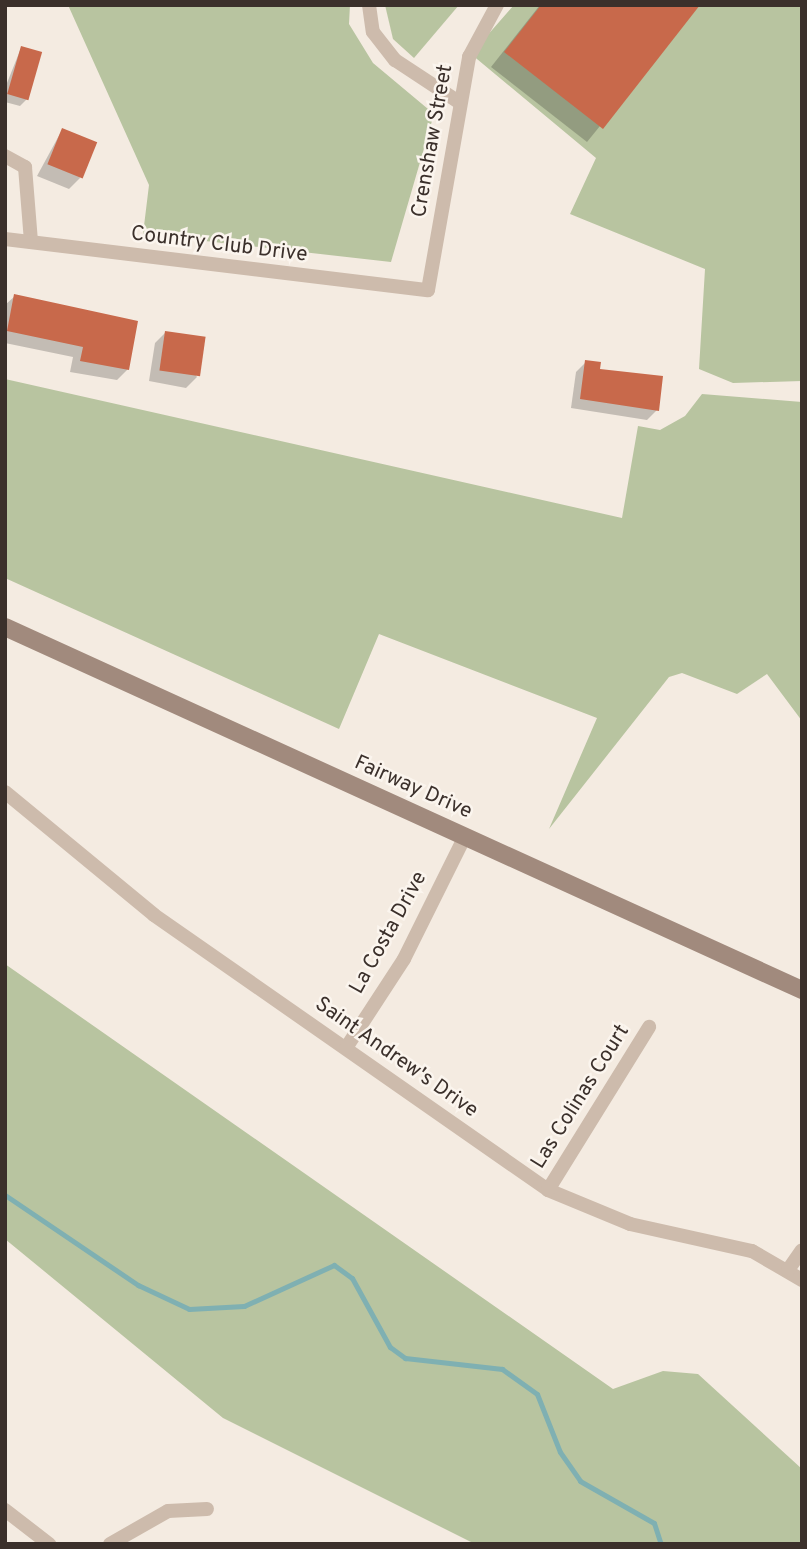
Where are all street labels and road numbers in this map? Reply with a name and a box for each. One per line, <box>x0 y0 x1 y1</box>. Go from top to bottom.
street label: Crenshaw Street <box>407 63 459 219</box>
street label: Country Club Drive <box>129 222 309 268</box>
street label: Fairway Drive <box>350 751 476 825</box>
street label: La Costa Drive <box>345 867 433 999</box>
street label: Saint Andrew's Drive <box>309 992 483 1124</box>
street label: Las Colinas Court <box>526 1020 636 1174</box>

